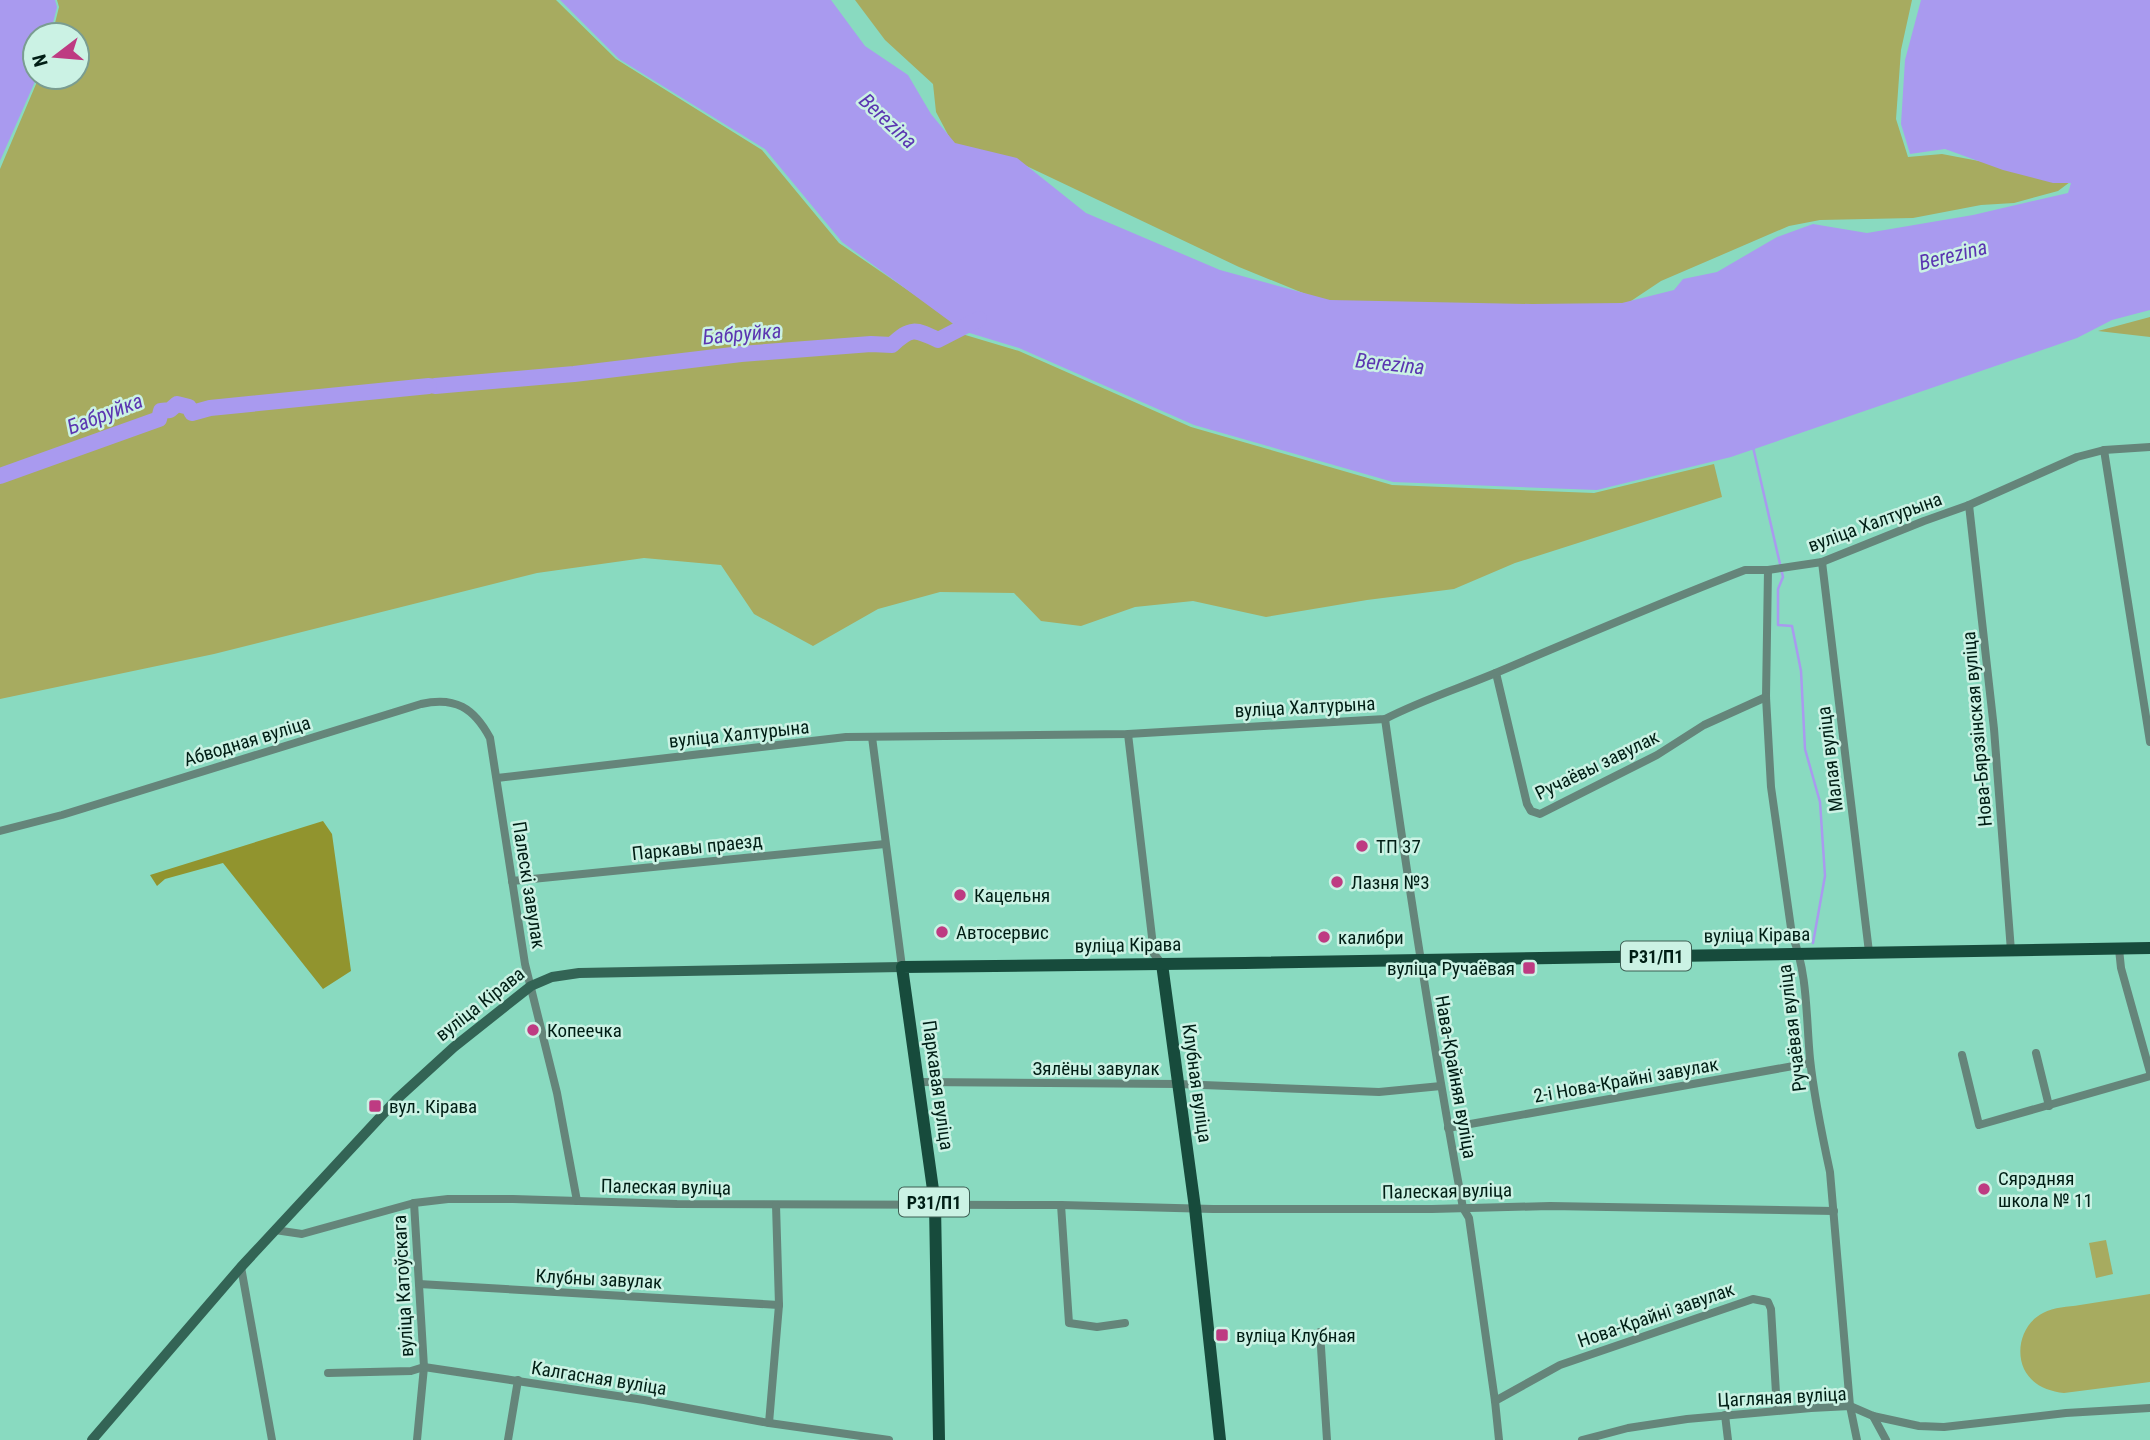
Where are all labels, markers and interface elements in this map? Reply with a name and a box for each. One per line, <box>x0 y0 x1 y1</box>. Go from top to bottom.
north arrow <box>21 21 91 91</box>
text: N <box>27 52 53 69</box>
water label: Berezina <box>854 89 922 153</box>
water label: Berezina <box>1916 235 1990 275</box>
water label: Бабруйка <box>702 319 782 349</box>
water label: Berezina <box>1354 348 1426 380</box>
water label: Бабруйка <box>64 389 146 439</box>
street label: вуліца Халтурына <box>1805 487 1945 557</box>
street label: Нова-Бярэзінская вуліца <box>1957 630 1997 828</box>
street label: вуліца Халтурына <box>1234 692 1376 722</box>
street label: Малая вуліца <box>1812 705 1848 813</box>
street label: Абводная вуліца <box>181 711 313 771</box>
street label: вуліца Халтурына <box>668 715 810 753</box>
street label: Ручаёвы завулак <box>1531 725 1663 805</box>
street label: Палескі завулак <box>508 820 550 950</box>
street label: Паркавы праезд <box>631 829 763 865</box>
place label: ТП 37 <box>1376 835 1421 858</box>
marker: ТП 37 <box>1354 838 1370 854</box>
place label: Лазня №3 <box>1351 871 1430 894</box>
marker: Лазня №3 <box>1329 874 1345 890</box>
place label: Кацельня <box>974 884 1050 907</box>
marker: Кацельня <box>952 887 968 903</box>
place label: Автосервис <box>956 921 1049 944</box>
street label: вуліца Кірава <box>1703 923 1811 947</box>
marker: Автосервис <box>934 924 950 940</box>
place label: калибри <box>1338 926 1404 949</box>
marker: калибри <box>1316 929 1332 945</box>
street label: вуліца Кірава <box>1074 933 1182 957</box>
road number: Р31/П1 <box>1621 942 1691 971</box>
place label: вуліца Ручаёвая <box>1387 957 1515 980</box>
marker: вуліца Ручаёвая <box>1521 960 1537 976</box>
street label: вуліца Кірава <box>431 962 529 1046</box>
street label: Ручаёвая вуліца <box>1773 963 1811 1093</box>
street label: Нава-Крайняя вуліца <box>1430 994 1482 1160</box>
place label: Копеечка <box>547 1019 622 1042</box>
street label: Паркавая вуліца <box>918 1019 958 1151</box>
marker: Копеечка <box>525 1022 541 1038</box>
street label: Клубная вуліца <box>1177 1022 1217 1144</box>
street label: 2-і Нова-Крайні завулак <box>1532 1052 1720 1108</box>
street label: Зялёны завулак <box>1032 1057 1160 1080</box>
place label: вул. Кірава <box>389 1095 477 1118</box>
marker: вул. Кірава <box>367 1098 383 1114</box>
place label: Сярэдняя школа № 11 <box>1998 1167 2093 1212</box>
street label: Палеская вуліца <box>601 1174 731 1200</box>
street label: Палеская вуліца <box>1382 1178 1512 1204</box>
marker: Сярэдняя школа № 11 <box>1976 1181 1992 1197</box>
road number: Р31/П1 <box>899 1188 969 1217</box>
street label: вуліца Катоўскага <box>388 1214 418 1358</box>
street label: Клубны завулак <box>535 1264 663 1294</box>
street label: Нова-Крайні завулак <box>1575 1277 1737 1353</box>
place label: вуліца Клубная <box>1236 1324 1356 1347</box>
marker: вуліца Клубная <box>1214 1327 1230 1343</box>
street label: Калгасная вуліца <box>530 1356 668 1400</box>
street label: Цагляная вуліца <box>1717 1382 1847 1412</box>

